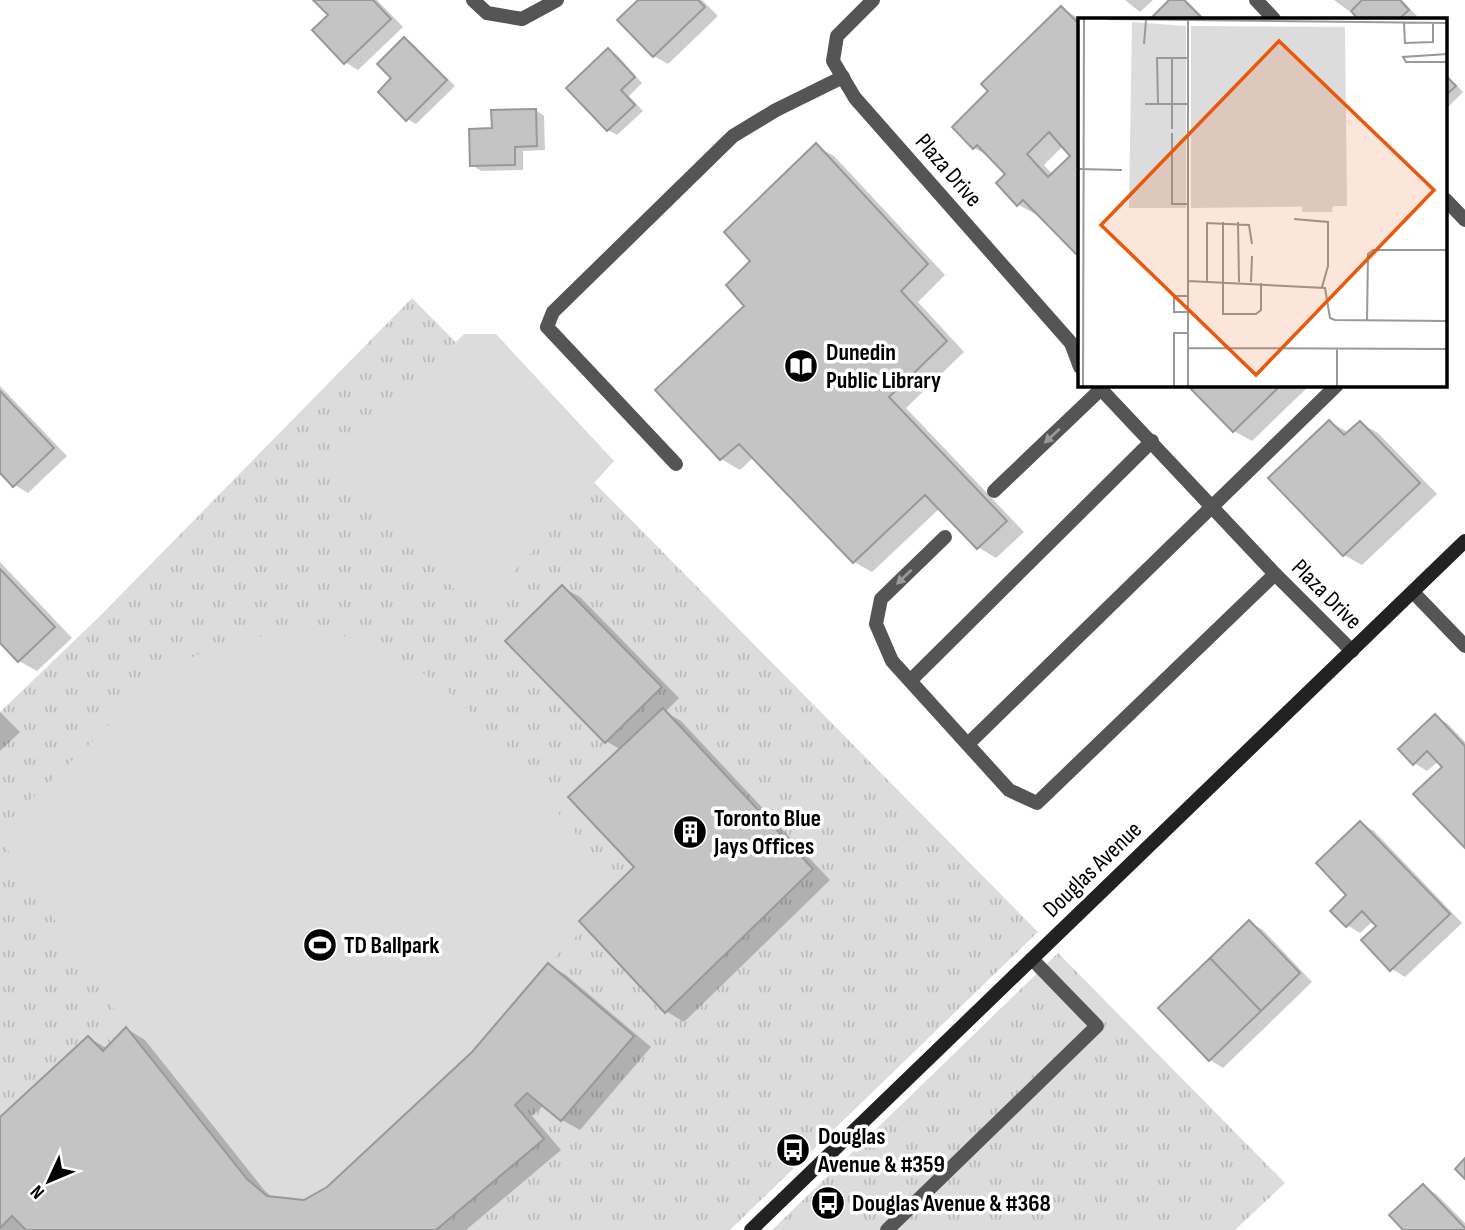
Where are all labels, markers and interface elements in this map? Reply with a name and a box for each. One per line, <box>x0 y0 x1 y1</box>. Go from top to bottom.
inset map <box>1078 18 1448 387</box>
street label: Plaza Drive <box>909 128 988 213</box>
place label: Dunedin Public Library <box>826 338 941 395</box>
library icon: Dunedin Public Library <box>782 347 820 385</box>
one-way arrow <box>1043 428 1061 444</box>
street label: Plaza Drive <box>1285 553 1368 636</box>
one-way arrow <box>896 569 913 586</box>
place label: Toronto Blue Jays Offices <box>713 804 821 861</box>
building icon: Toronto Blue Jays Offices <box>671 813 709 851</box>
street label: Douglas Avenue <box>1037 815 1148 924</box>
sports icon: TD Ballpark <box>301 926 339 964</box>
place label: TD Ballpark <box>344 931 439 960</box>
place label: Douglas Avenue & #359 <box>817 1122 945 1179</box>
bus stop icon: Douglas Avenue & #359 <box>774 1131 812 1169</box>
north arrow <box>14 1146 84 1216</box>
text: N <box>26 1180 50 1203</box>
bus stop icon: Douglas Avenue & #368 <box>809 1184 847 1222</box>
place label: Douglas Avenue & #368 <box>852 1189 1051 1218</box>

